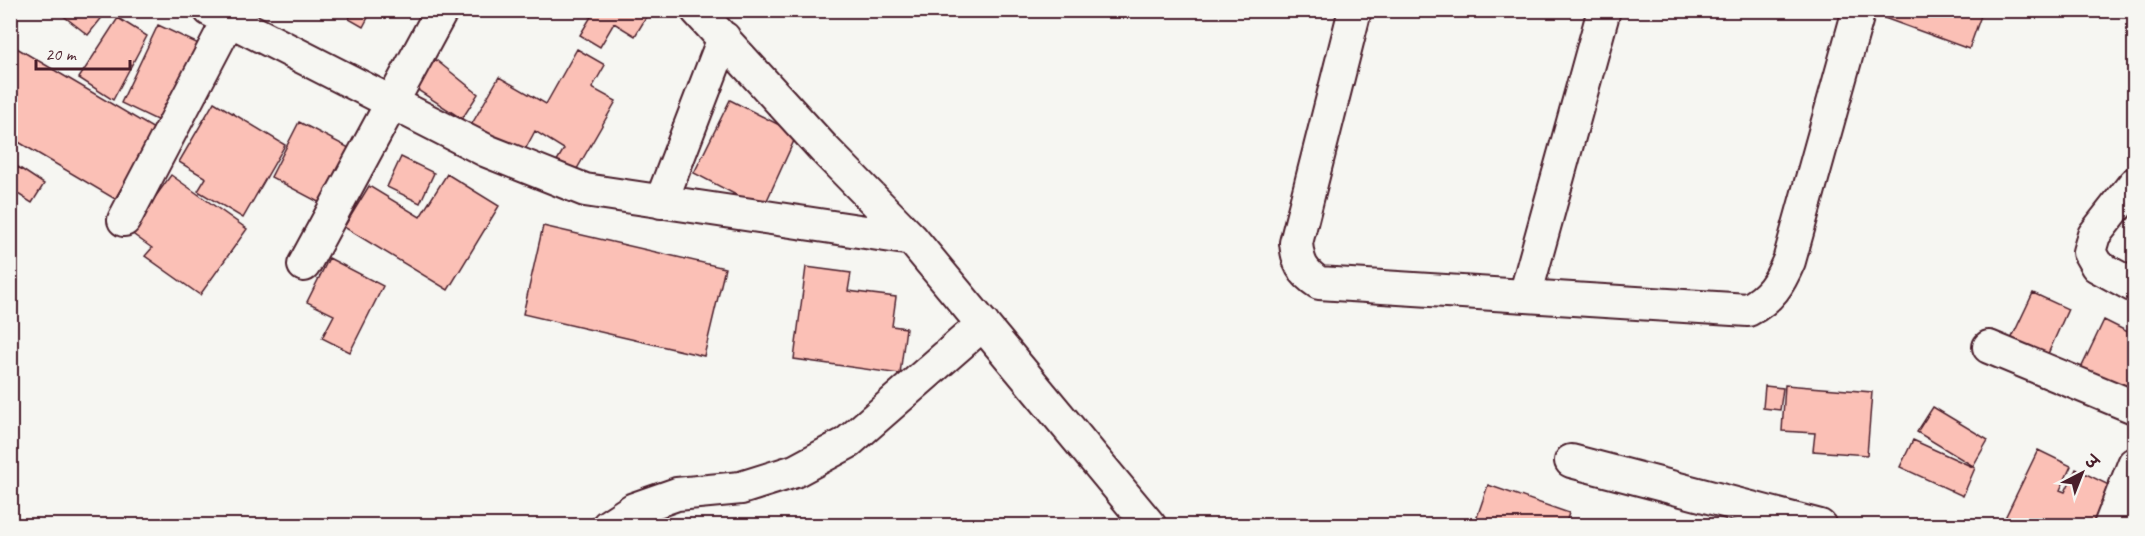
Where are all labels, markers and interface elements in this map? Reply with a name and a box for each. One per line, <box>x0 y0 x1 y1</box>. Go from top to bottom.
scale bar <box>36 33 130 71</box>
text: 20 m <box>45 43 78 65</box>
north arrow <box>2052 443 2112 503</box>
text: उ <box>2079 450 2103 474</box>

